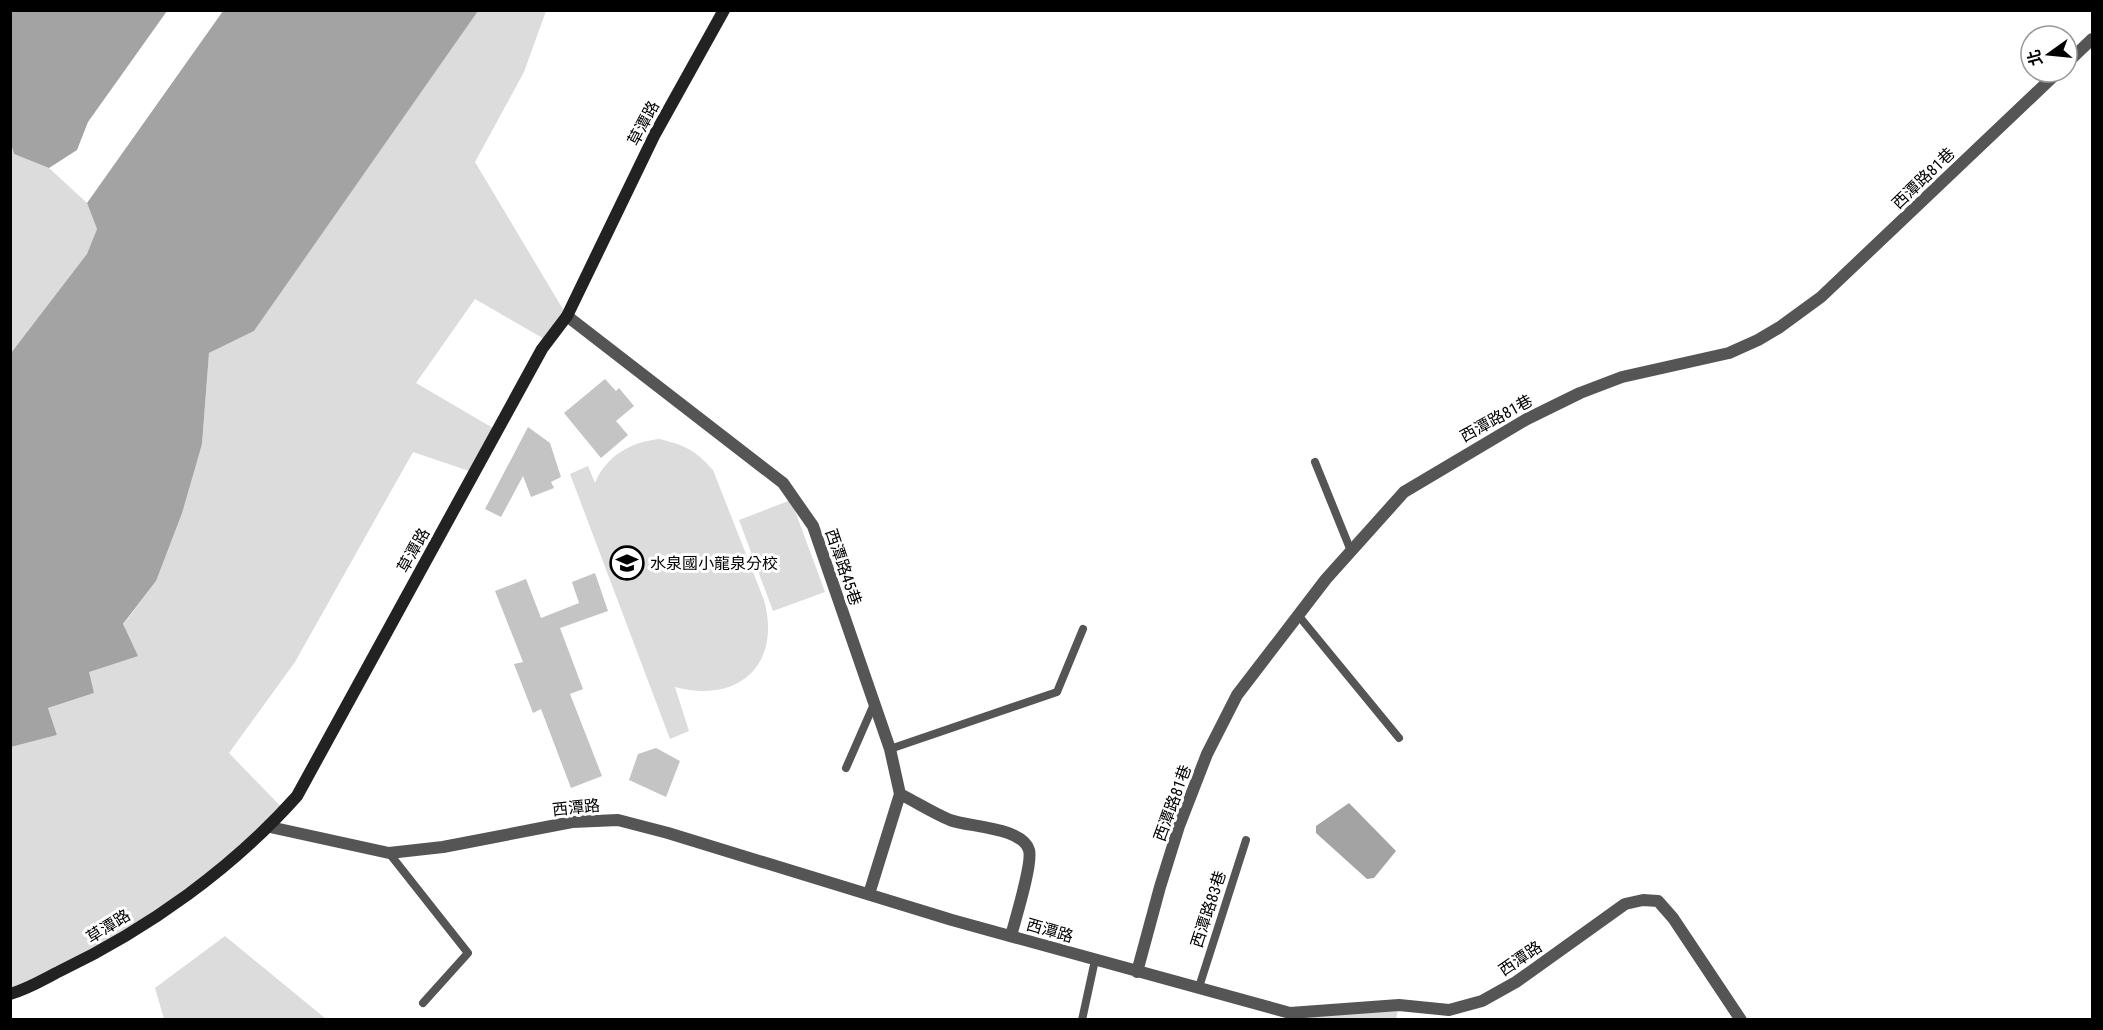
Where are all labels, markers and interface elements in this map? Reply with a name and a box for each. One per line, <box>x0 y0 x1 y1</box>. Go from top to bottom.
north arrow <box>2019 24 2079 84</box>
text: 北 <box>2024 48 2046 68</box>
street label: 草潭路 <box>624 98 663 149</box>
street label: 西潭路81巷 <box>1888 144 1959 213</box>
street label: 西潭路81巷 <box>1457 391 1536 446</box>
street label: 草潭路 <box>393 525 433 576</box>
street label: 西潭路45巷 <box>822 526 866 608</box>
school or university icon: 水泉國小龍泉分校 <box>609 545 645 581</box>
place label: 水泉國小龍泉分校 <box>650 554 778 573</box>
street label: 西潭路81巷 <box>1150 762 1195 844</box>
street label: 西潭路 <box>551 796 601 819</box>
street label: 西潭路83巷 <box>1187 868 1230 950</box>
street label: 草潭路 <box>83 906 134 947</box>
street label: 西潭路 <box>1024 915 1076 946</box>
street label: 西潭路 <box>1495 937 1545 980</box>

